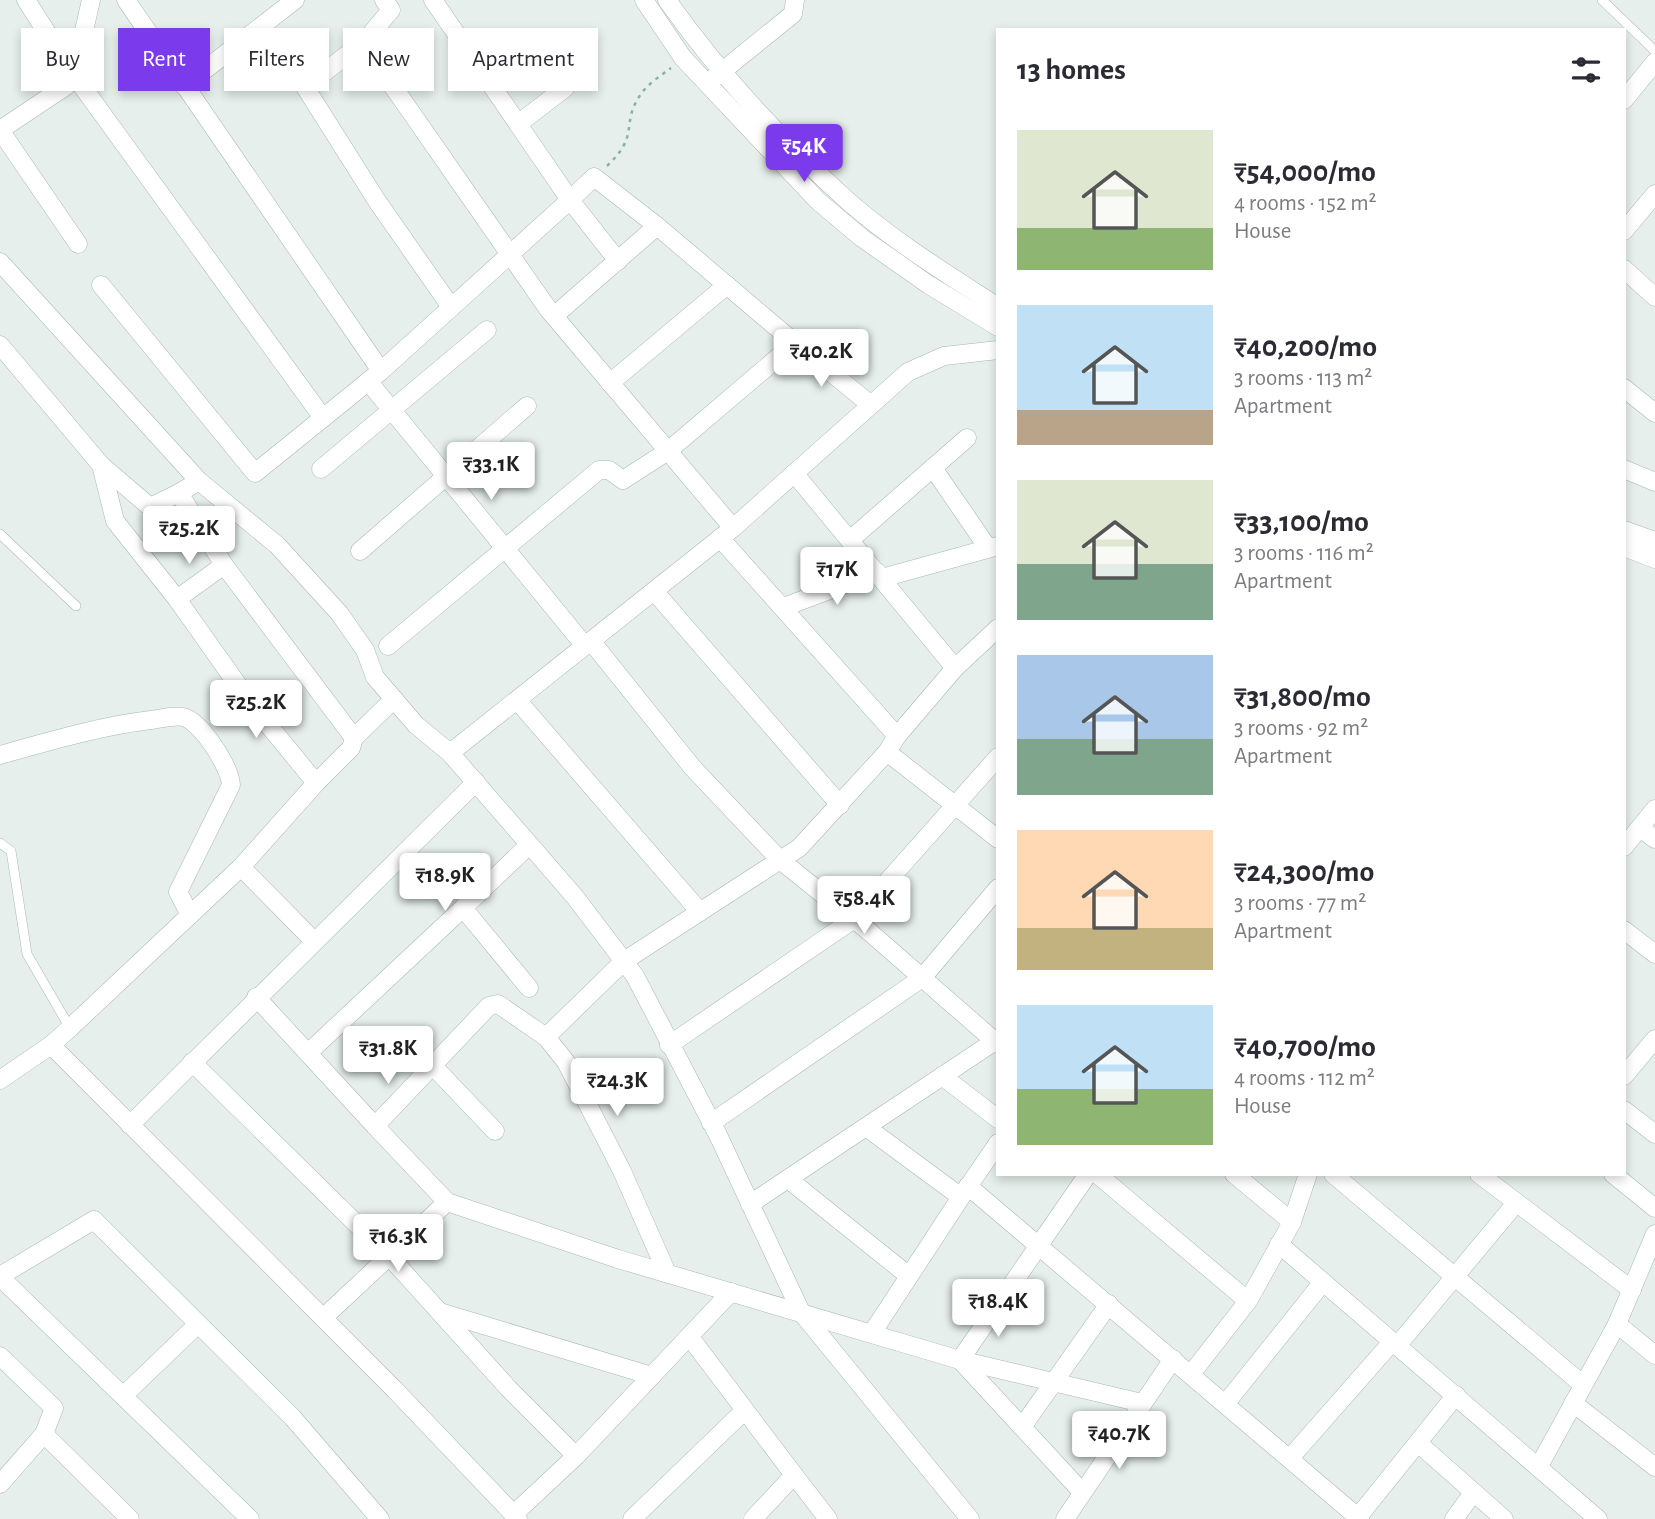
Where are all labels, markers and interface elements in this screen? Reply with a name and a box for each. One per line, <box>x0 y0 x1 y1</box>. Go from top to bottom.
chip: Buy <box>21 28 104 91</box>
chip: Rent <box>118 28 210 91</box>
chip: Filters <box>224 28 329 91</box>
chip: New <box>343 28 434 91</box>
chip: Apartment <box>448 28 598 91</box>
icon: filters <box>1567 51 1605 89</box>
text: 13 homes <box>1017 55 1126 85</box>
pin: ₹54K <box>763 124 845 184</box>
text: ₹54K <box>782 135 826 158</box>
text: ₹54,000/mo <box>1234 157 1376 187</box>
icon: home <box>1073 158 1157 242</box>
text: 4 rooms · 152 m² <box>1234 192 1377 215</box>
text: House <box>1234 220 1291 243</box>
pin: ₹40.2K <box>764 330 878 389</box>
text: ₹40,200/mo <box>1234 332 1377 362</box>
icon: home <box>1073 333 1157 417</box>
text: ₹40.2K <box>790 340 852 363</box>
text: 3 rooms · 113 m² <box>1234 367 1372 390</box>
text: Apartment <box>1234 395 1332 418</box>
pin: ₹33.1K <box>434 442 548 502</box>
text: ₹33.1K <box>463 453 519 476</box>
pin: ₹25.2K <box>132 506 246 566</box>
text: ₹33,100/mo <box>1234 507 1369 537</box>
icon: home <box>1073 508 1157 592</box>
text: ₹25.2K <box>159 517 219 540</box>
text: 3 rooms · 116 m² <box>1234 542 1374 565</box>
pin: ₹17K <box>796 548 878 607</box>
text: ₹17K <box>816 558 858 581</box>
text: Apartment <box>1234 570 1332 593</box>
pin: ₹25.2K <box>199 680 313 740</box>
text: ₹31,800/mo <box>1234 682 1371 712</box>
icon: home <box>1073 683 1157 767</box>
text: ₹25.2K <box>226 691 286 714</box>
text: 3 rooms · 92 m² <box>1234 717 1368 740</box>
text: Apartment <box>1234 745 1332 768</box>
pin: ₹18.9K <box>388 853 502 913</box>
text: ₹24,300/mo <box>1234 857 1374 887</box>
icon: home <box>1073 858 1157 942</box>
text: ₹18.9K <box>415 864 475 887</box>
pin: ₹58.4K <box>807 876 921 936</box>
text: ₹58.4K <box>833 887 895 910</box>
text: 3 rooms · 77 m² <box>1234 892 1366 915</box>
text: Apartment <box>1234 920 1332 943</box>
pin: ₹31.8K <box>331 1026 445 1086</box>
text: ₹40,700/mo <box>1234 1032 1376 1062</box>
icon: home <box>1073 1033 1157 1117</box>
text: ₹31.8K <box>359 1037 417 1060</box>
pin: ₹24.3K <box>560 1058 674 1118</box>
text: 4 rooms · 112 m² <box>1234 1067 1375 1090</box>
text: ₹24.3K <box>587 1069 647 1092</box>
text: House <box>1234 1095 1291 1118</box>
pin: ₹16.3K <box>341 1214 455 1274</box>
text: ₹16.3K <box>369 1225 427 1248</box>
pin: ₹18.4K <box>941 1280 1055 1339</box>
text: ₹18.4K <box>968 1290 1028 1313</box>
pin: ₹40.7K <box>1062 1412 1176 1471</box>
text: ₹40.7K <box>1088 1422 1150 1445</box>

